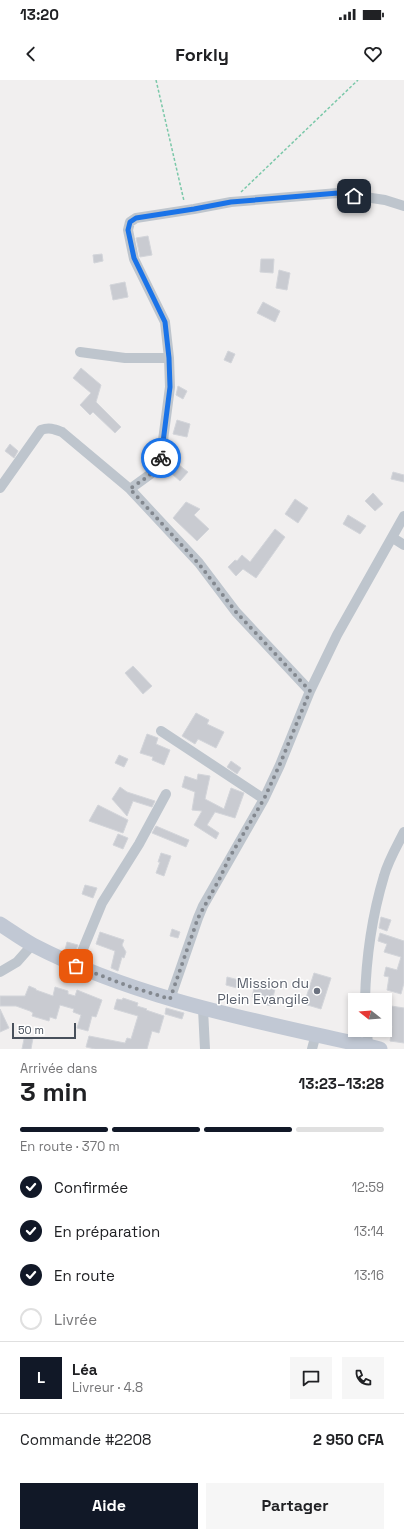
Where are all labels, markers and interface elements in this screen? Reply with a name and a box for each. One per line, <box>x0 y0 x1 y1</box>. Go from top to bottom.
text: 13:20 <box>20 5 59 24</box>
icon: back <box>20 43 42 65</box>
text: Forkly <box>175 43 229 66</box>
icon: heart <box>362 43 384 65</box>
pin <box>337 179 371 213</box>
icon: home <box>343 185 365 207</box>
courier <box>141 438 181 478</box>
icon: bike <box>150 447 172 469</box>
pin <box>59 949 93 983</box>
icon: bag <box>65 955 87 977</box>
place label: Mission du Plein Evangile <box>217 974 309 1008</box>
marker: Mission du Plein Evangile <box>312 986 322 996</box>
north arrow <box>348 993 392 1037</box>
map controls <box>348 993 392 1037</box>
scale bar <box>12 1021 76 1040</box>
text: 50 m <box>18 1023 44 1037</box>
text: Arrivée dans <box>20 1060 97 1077</box>
text: 13:23–13:28 <box>299 1074 384 1093</box>
text: 3 min <box>20 1075 88 1109</box>
text: En route · 370 m <box>20 1138 120 1155</box>
icon: check <box>20 1176 42 1198</box>
text: Confirmée <box>54 1178 128 1197</box>
text: 12:59 <box>352 1179 384 1196</box>
icon: check <box>20 1220 42 1242</box>
text: En préparation <box>54 1222 160 1241</box>
text: 13:14 <box>354 1223 384 1240</box>
icon: check <box>20 1264 42 1286</box>
text: En route <box>54 1266 115 1285</box>
text: 13:16 <box>354 1267 384 1284</box>
text: Livrée <box>54 1310 97 1329</box>
button: chat <box>290 1357 332 1399</box>
button: phone <box>342 1357 384 1399</box>
text: Léa <box>72 1360 97 1379</box>
text: L <box>37 1368 45 1387</box>
text: Livreur · 4.8 <box>72 1379 143 1396</box>
text: Commande #2208 <box>20 1430 151 1449</box>
text: 2 950 CFA <box>313 1430 384 1449</box>
button: Aide <box>20 1483 198 1529</box>
button: Partager <box>206 1483 384 1529</box>

